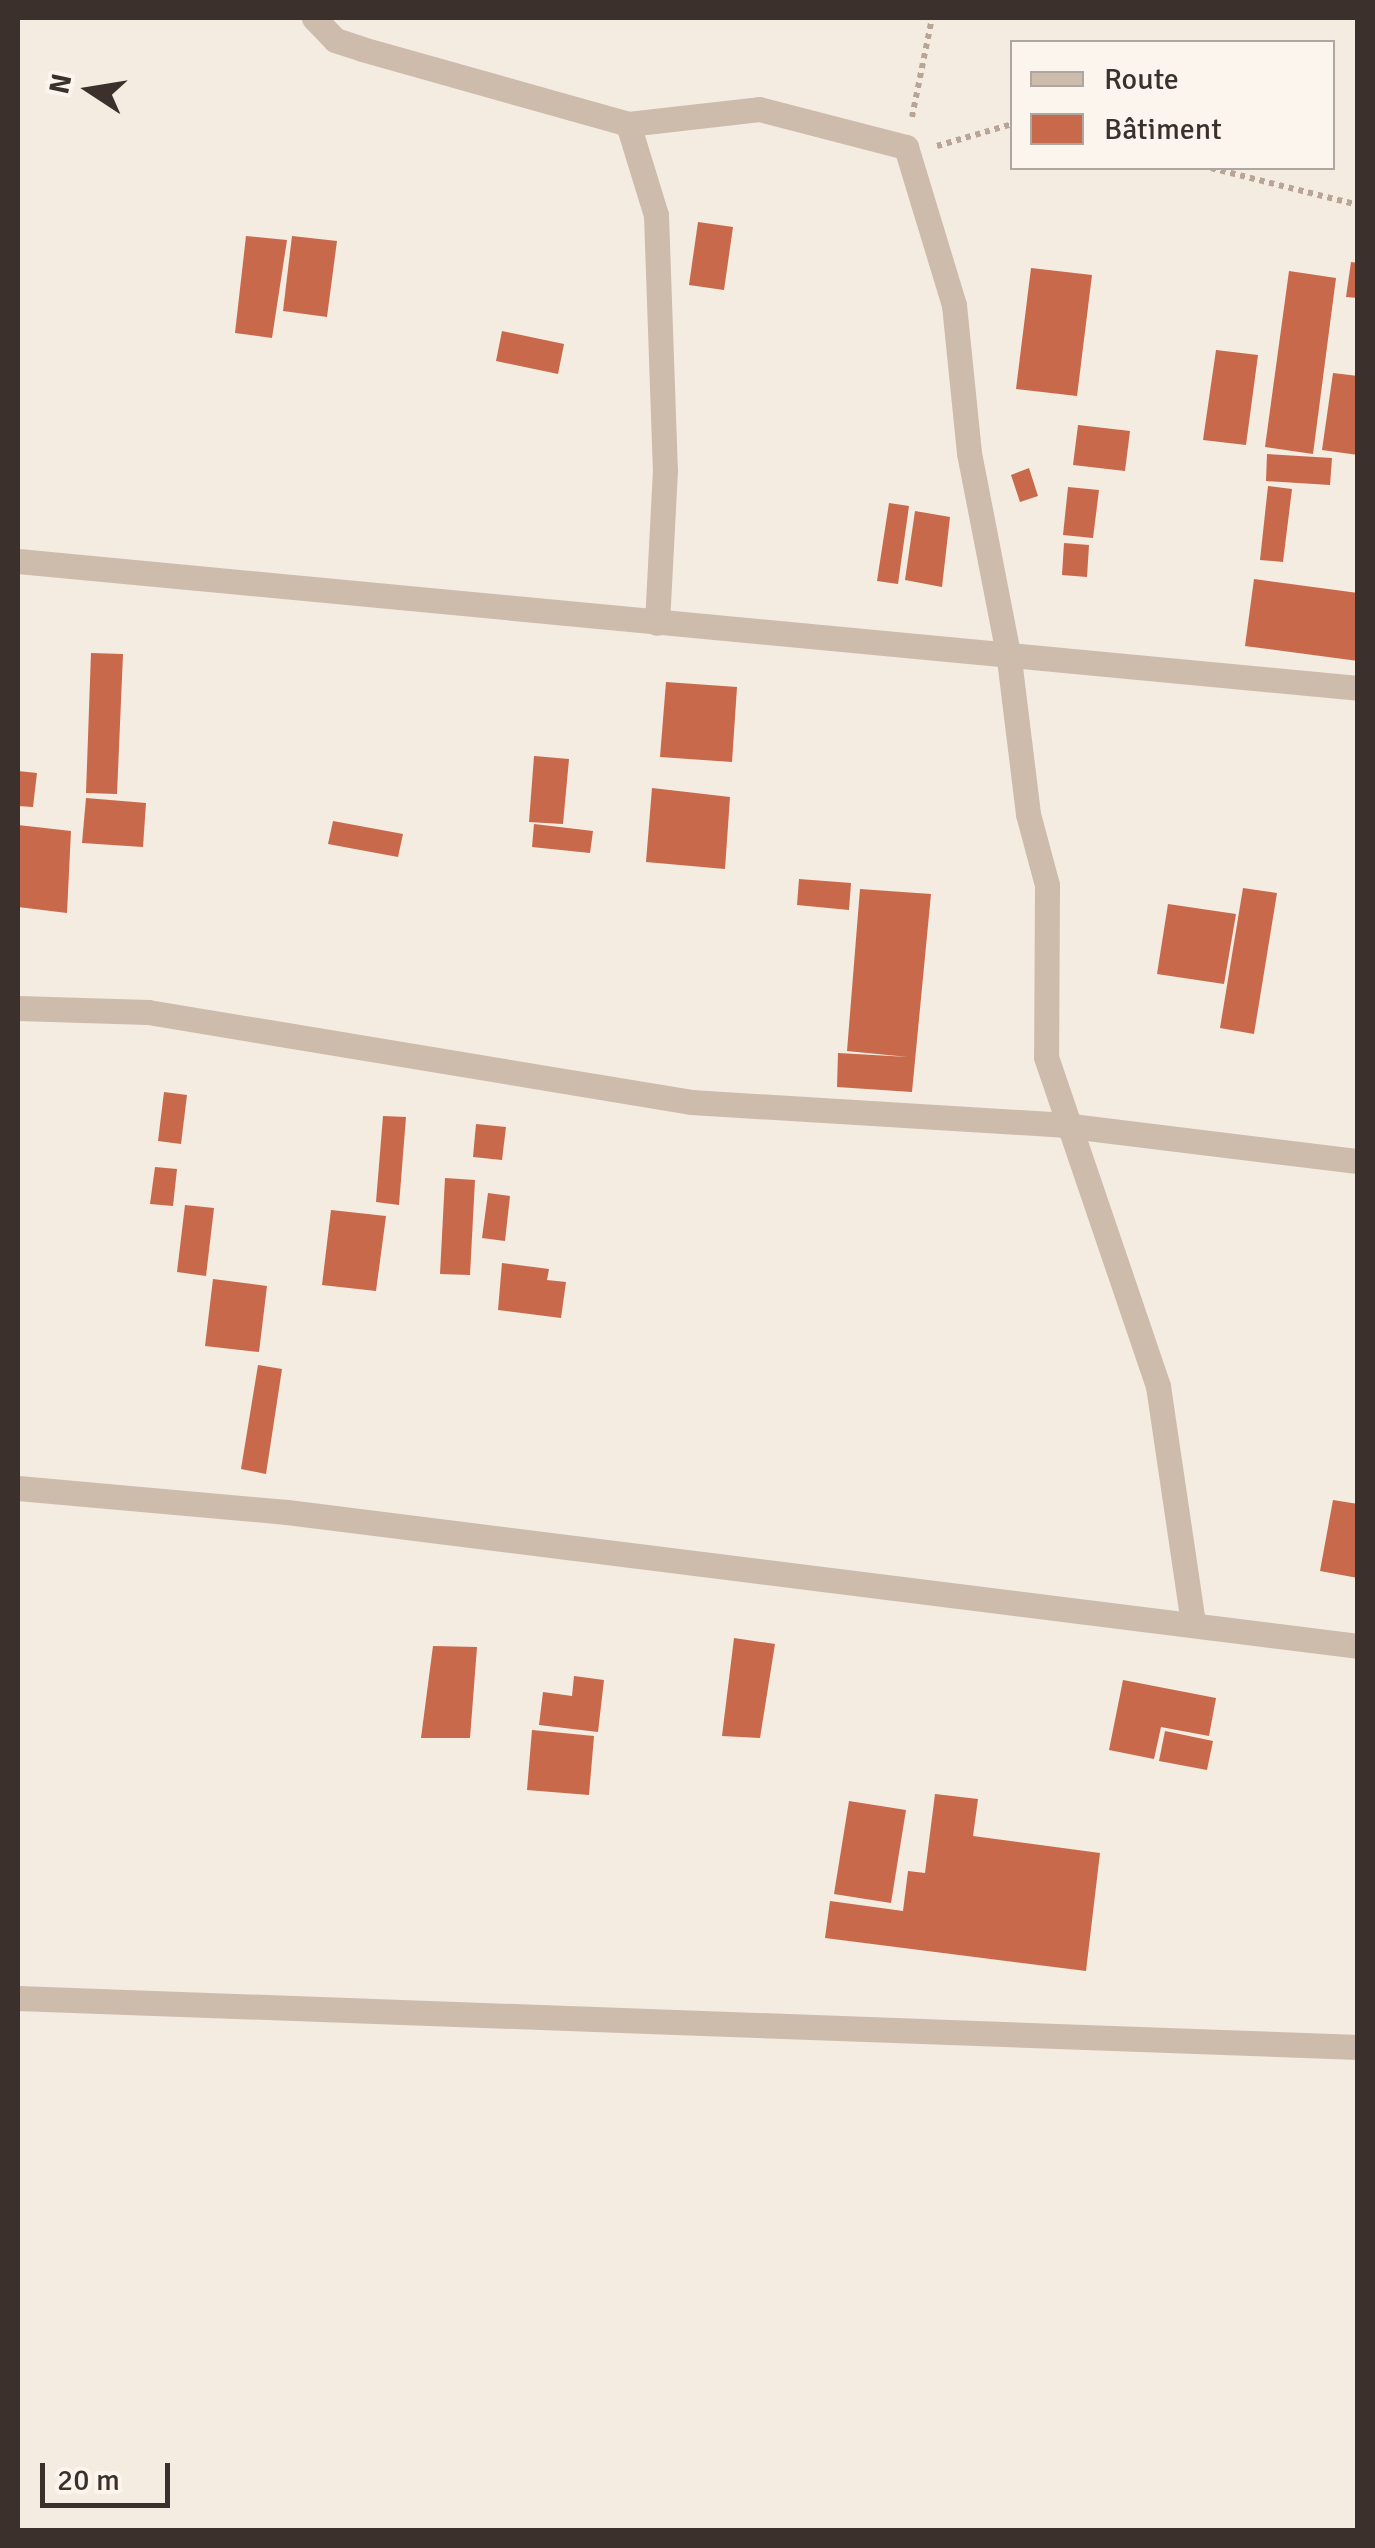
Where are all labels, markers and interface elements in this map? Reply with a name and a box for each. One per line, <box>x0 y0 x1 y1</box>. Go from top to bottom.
north arrow <box>40 40 140 140</box>
legend <box>1010 40 1335 170</box>
text: Route <box>1104 61 1179 98</box>
text: N <box>42 71 79 97</box>
text: Bâtiment <box>1104 111 1222 148</box>
scale bar <box>45 2443 175 2505</box>
text: 20 m <box>57 2462 120 2499</box>

